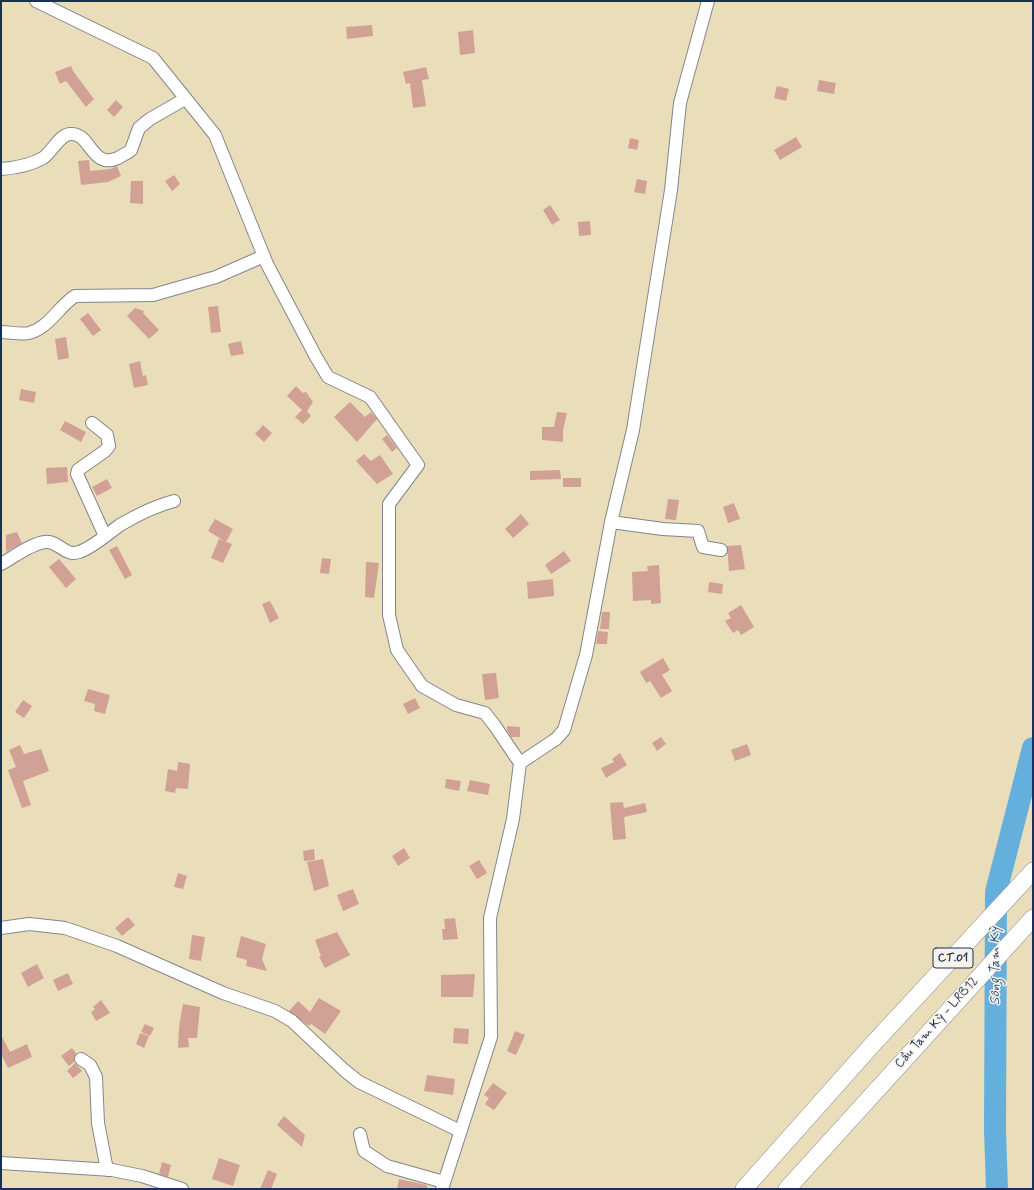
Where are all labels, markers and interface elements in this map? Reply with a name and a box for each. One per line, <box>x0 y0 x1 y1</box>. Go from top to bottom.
water label: Sông Tam Kỳ <box>988 927 1004 1005</box>
road number: CT.01 <box>933 948 973 968</box>
street label: Cầu Tam Kỳ - LRB12 <box>892 974 982 1072</box>

